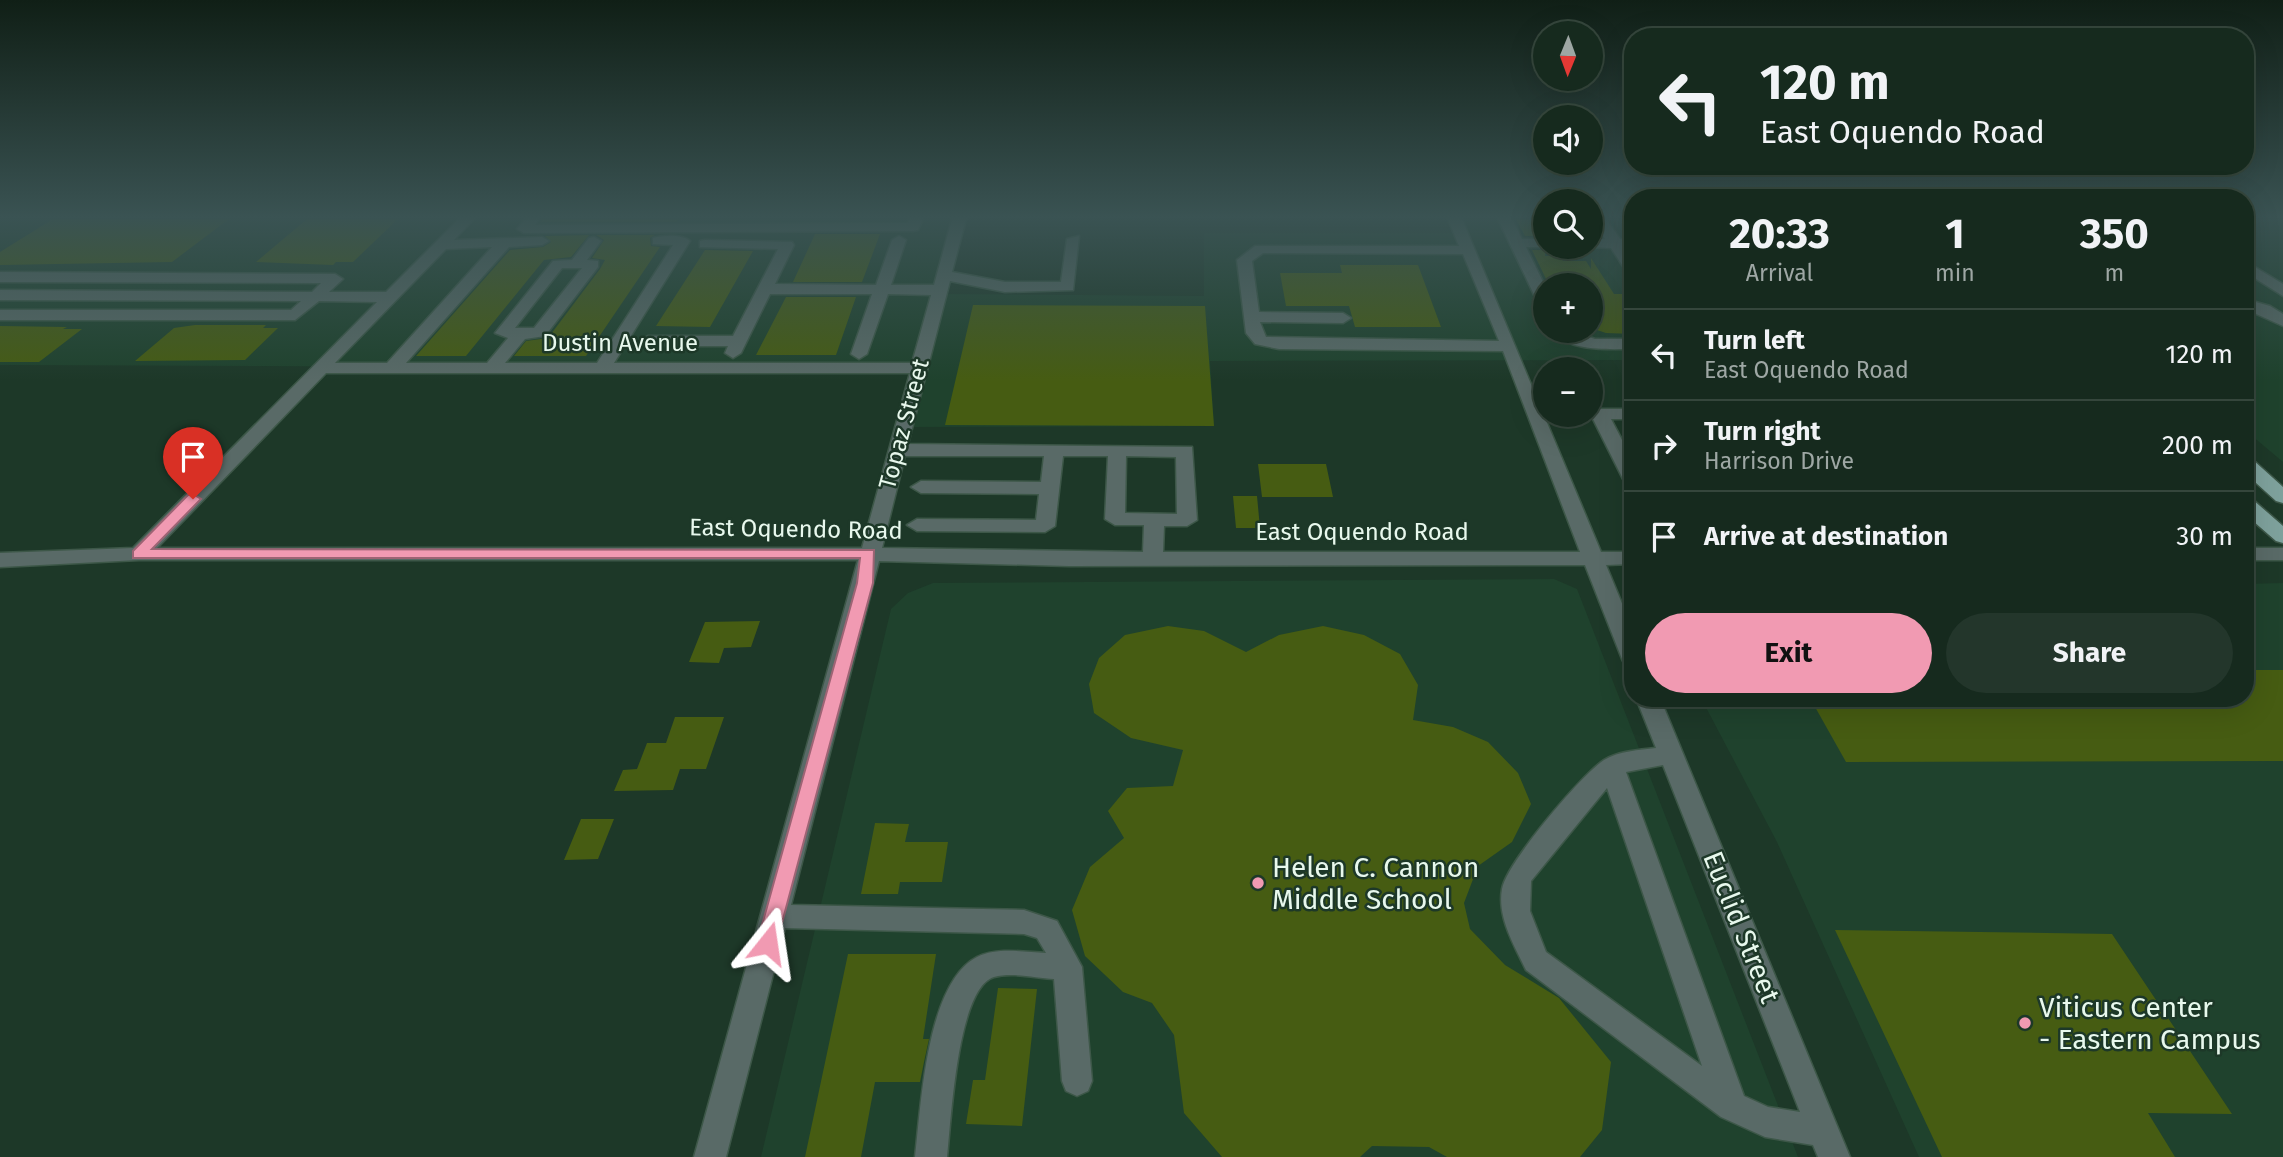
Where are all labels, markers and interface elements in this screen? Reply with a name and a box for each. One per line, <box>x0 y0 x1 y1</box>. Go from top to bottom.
north arrow <box>1533 21 1603 91</box>
map controls <box>1533 21 1603 427</box>
text: 120 m <box>1760 53 1890 112</box>
icon: left <box>1645 56 1736 147</box>
button: sound <box>1533 105 1603 175</box>
text: East Oquendo Road <box>1760 113 2045 151</box>
button: search <box>1533 189 1603 259</box>
text: 20:33 <box>1729 209 1830 259</box>
text: 1 <box>1945 209 1965 259</box>
text: 350 <box>2080 209 2149 259</box>
text: Arrival <box>1746 259 1813 287</box>
text: min <box>1935 259 1975 287</box>
text: m <box>2104 259 2124 287</box>
button: + <box>1533 273 1603 343</box>
text: Turn left <box>1704 325 1805 356</box>
street label: Dustin Avenue <box>542 329 698 357</box>
icon: left <box>1645 336 1683 374</box>
text: 120 m <box>2165 339 2233 370</box>
street label: Topaz Street <box>873 355 935 492</box>
text: East Oquendo Road <box>1704 356 1909 384</box>
button: − <box>1533 357 1603 427</box>
text: Turn right <box>1704 416 1821 447</box>
pin <box>163 427 223 499</box>
icon: right <box>1645 427 1683 465</box>
text: 200 m <box>2162 430 2233 461</box>
icon: arrive <box>174 438 212 476</box>
text: Harrison Drive <box>1704 447 1854 475</box>
street label: East Oquendo Road <box>689 513 903 545</box>
street label: East Oquendo Road <box>1255 518 1469 546</box>
icon: arrive <box>1645 518 1683 556</box>
text: Arrive at destination <box>1704 521 1948 552</box>
text: 30 m <box>2176 521 2233 552</box>
button: Exit <box>1645 613 1932 693</box>
button: Share <box>1946 613 2233 693</box>
street label: Euclid Street <box>1696 847 1787 1009</box>
place label: Helen C. Cannon Middle School <box>1272 851 1479 916</box>
marker: Helen C. Cannon Middle School <box>1250 875 1266 891</box>
position arrow <box>731 906 805 980</box>
place label: Viticus Center - Eastern Campus <box>2039 991 2261 1056</box>
marker: Viticus Center - Eastern Campus <box>2017 1015 2033 1031</box>

